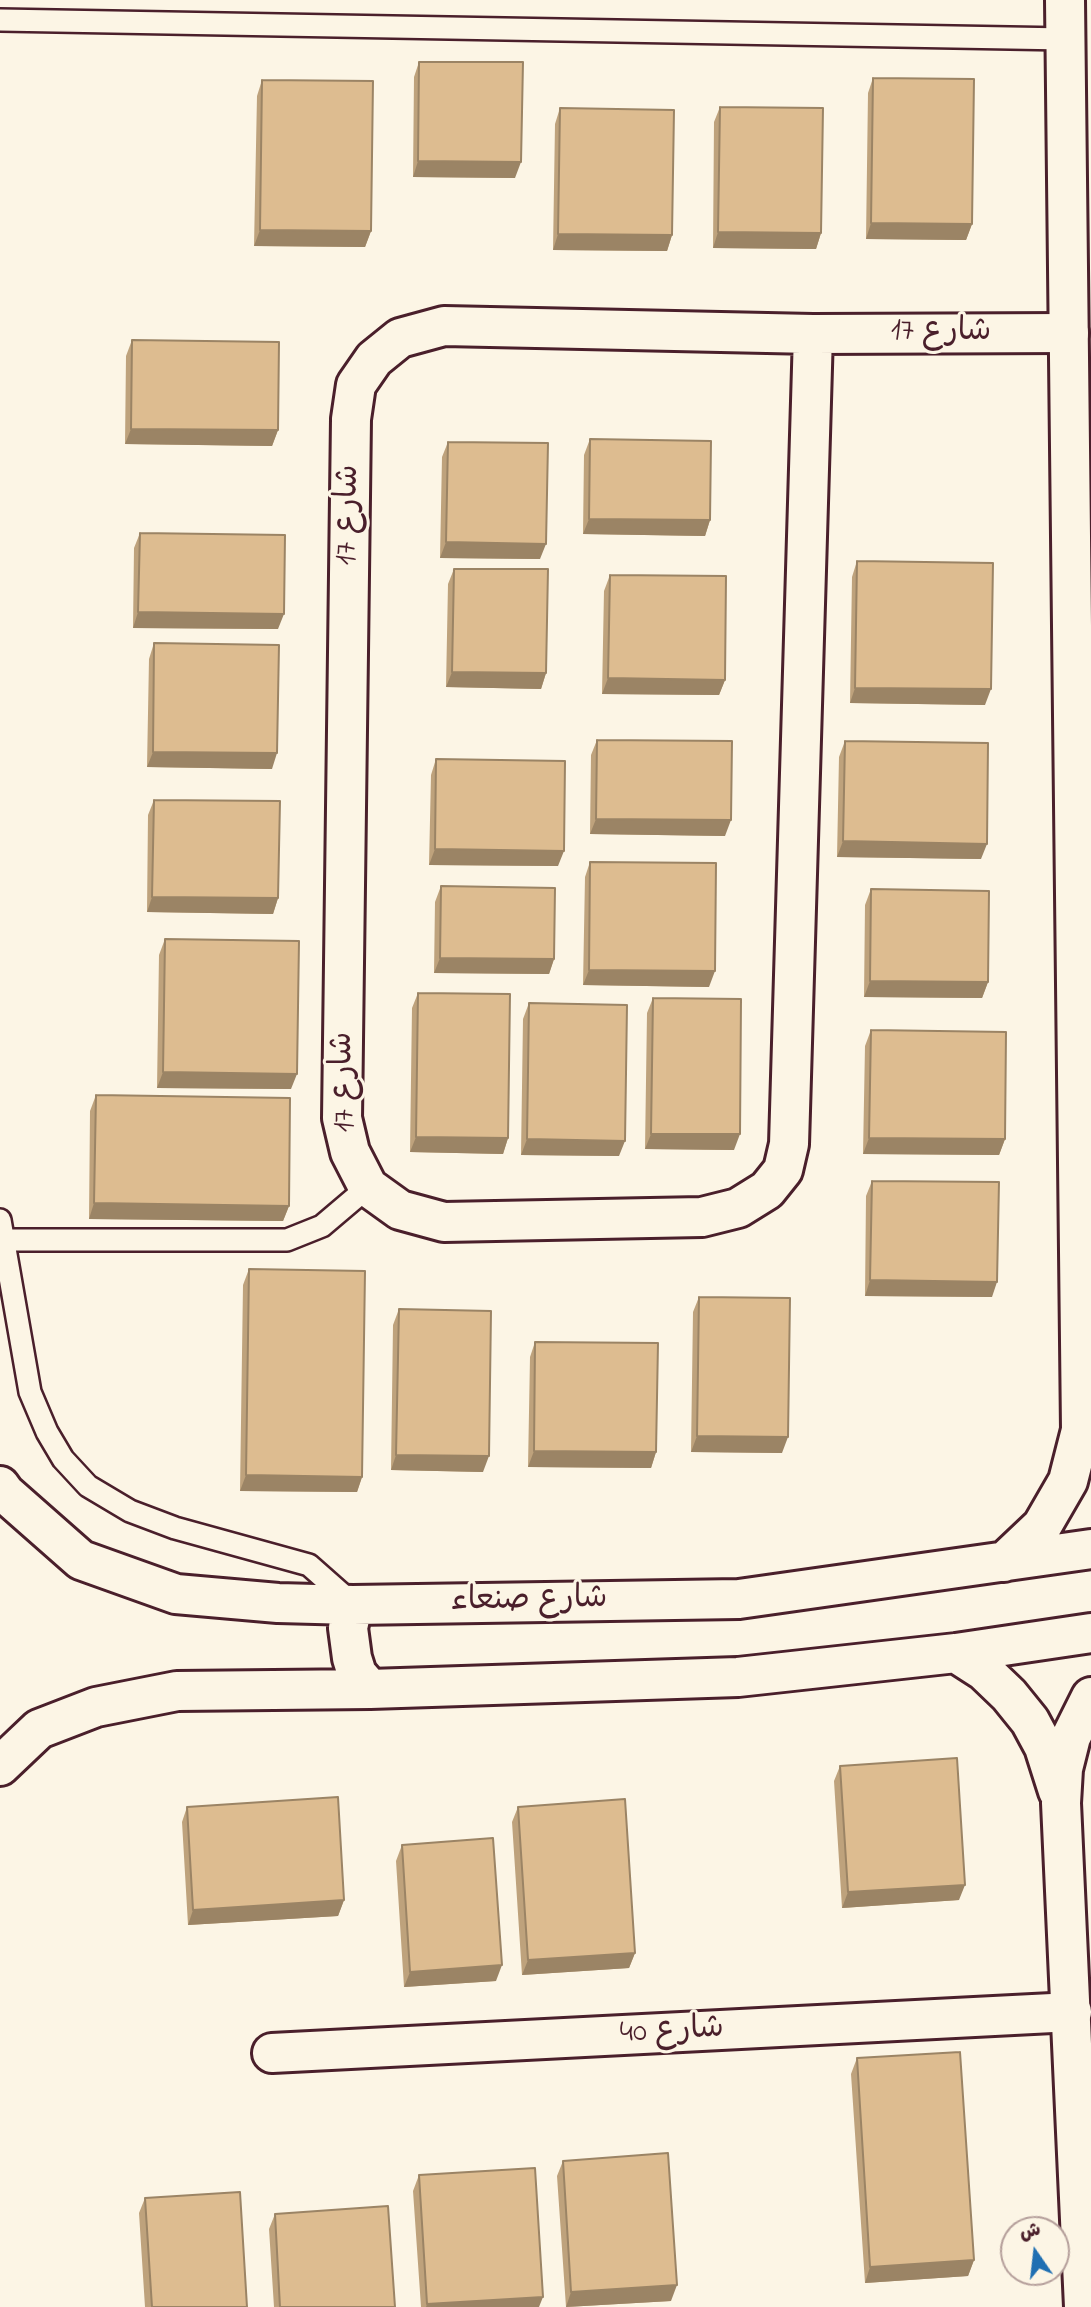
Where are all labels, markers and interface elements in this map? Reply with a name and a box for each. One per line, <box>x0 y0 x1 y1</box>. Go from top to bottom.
street label: شارع 17 <box>891 315 991 353</box>
street label: شارع 17 <box>330 464 370 566</box>
street label: شارع 17 <box>325 1031 367 1133</box>
street label: شارع صنعاء <box>450 1581 608 1623</box>
street label: شارع 40 <box>619 2011 725 2055</box>
north arrow <box>1000 2216 1070 2286</box>
text: ش <box>1017 2216 1044 2248</box>

